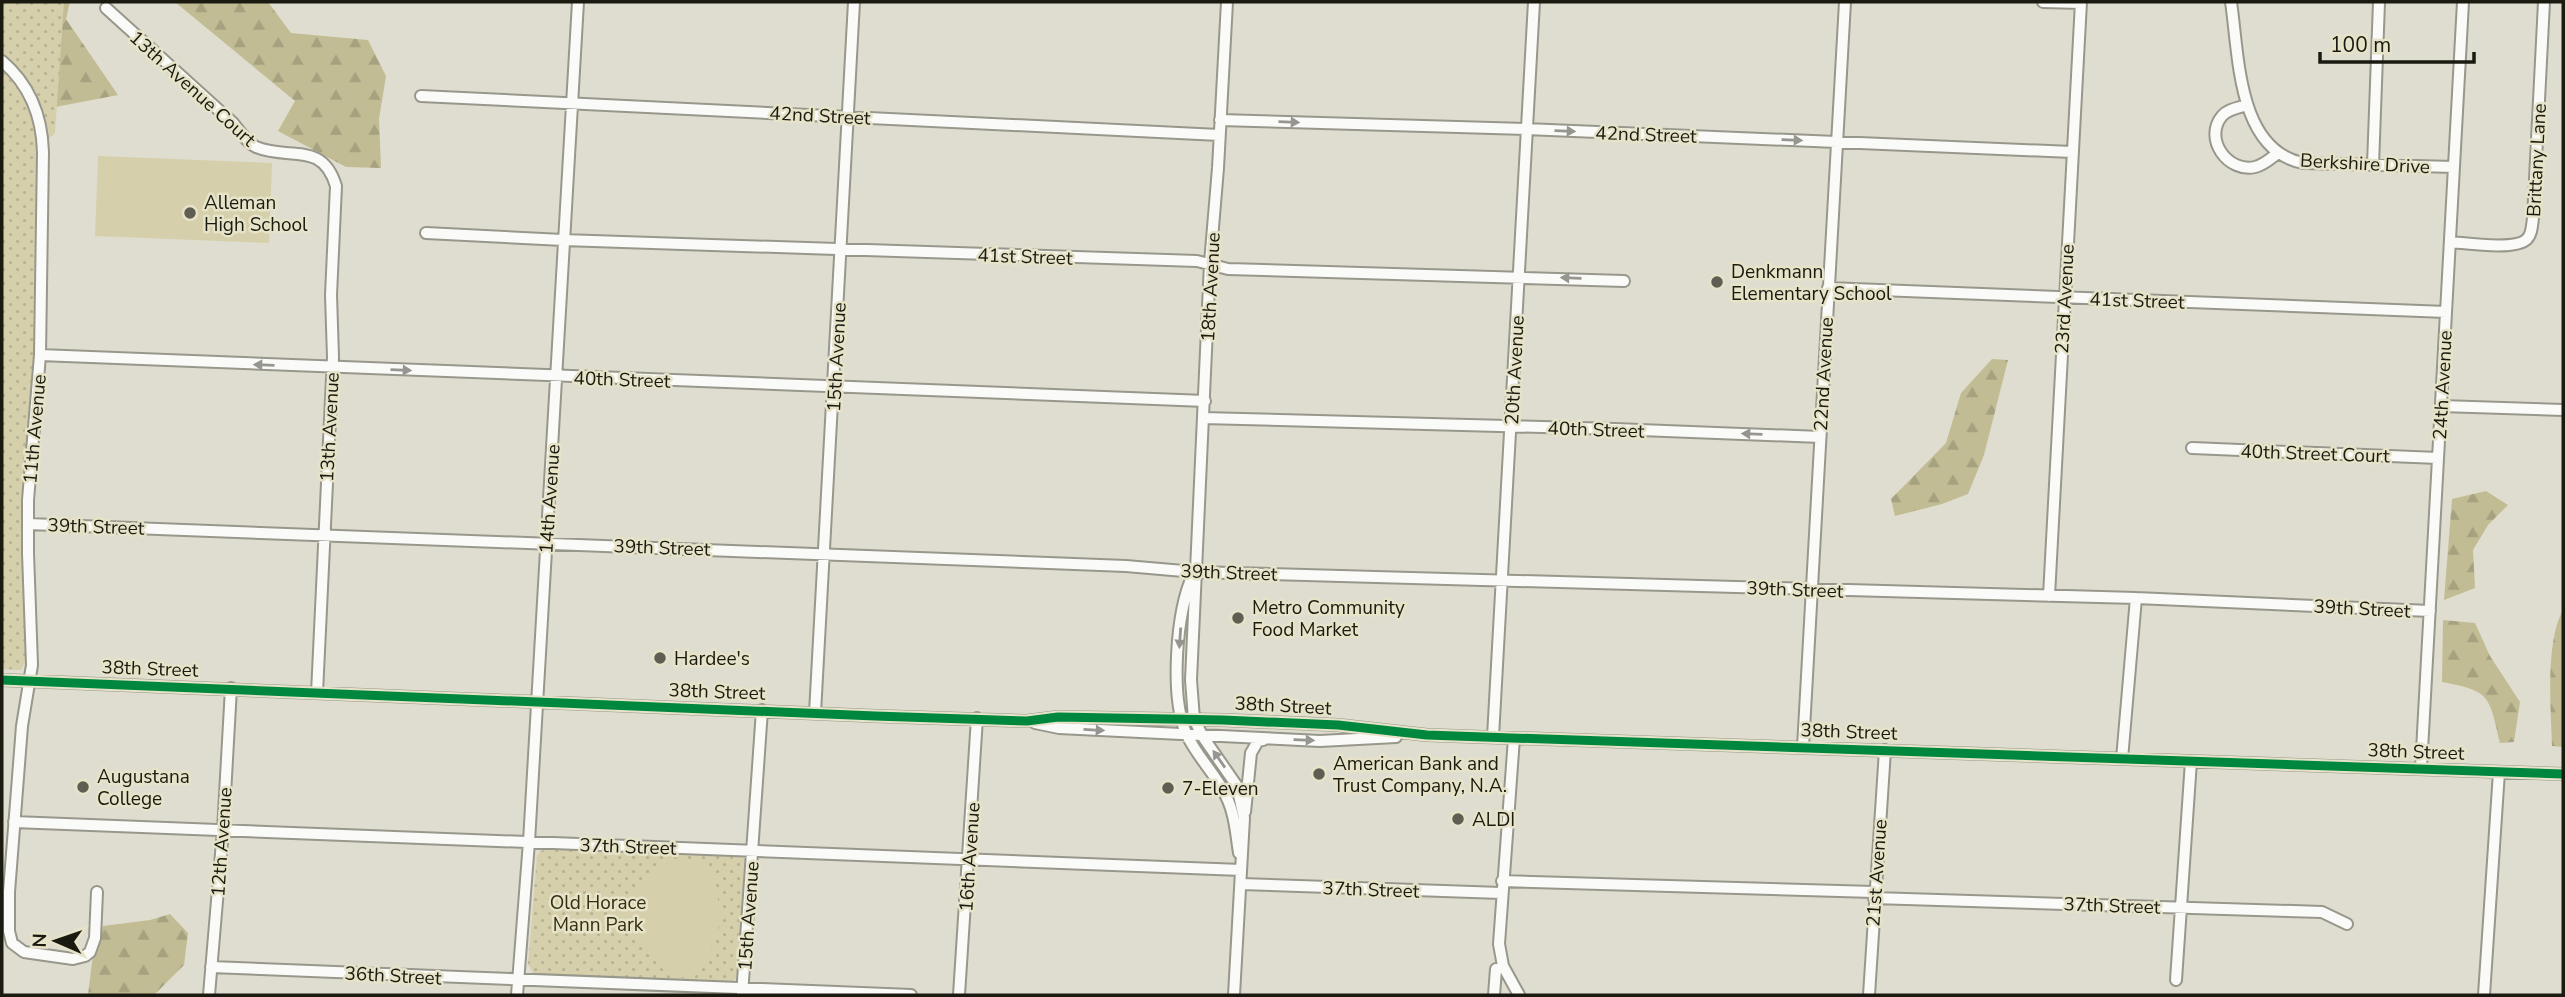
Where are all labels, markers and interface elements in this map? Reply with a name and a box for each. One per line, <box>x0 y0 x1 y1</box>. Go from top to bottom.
scale bar <box>2320 21 2474 65</box>
street label: 13th Avenue Court <box>123 25 261 153</box>
text: 100 m <box>2330 31 2391 59</box>
street label: 42nd Street <box>769 100 872 132</box>
street label: Brittany Lane <box>2521 103 2553 218</box>
one-way arrow <box>1278 117 1300 128</box>
street label: 42nd Street <box>1595 120 1697 150</box>
one-way arrow <box>1554 125 1576 136</box>
one-way arrow <box>1782 134 1804 145</box>
street label: Berkshire Drive <box>2299 148 2431 180</box>
place label: Alleman High School <box>204 190 308 238</box>
marker: Alleman High School <box>182 205 198 221</box>
street label: 18th Avenue <box>1195 232 1227 343</box>
street label: 41st Street <box>977 242 1073 272</box>
street label: 23rd Avenue <box>2049 243 2081 355</box>
place label: Denkmann Elementary School <box>1731 259 1892 307</box>
one-way arrow <box>1560 273 1582 284</box>
marker: Denkmann Elementary School <box>1709 274 1725 290</box>
street label: 41st Street <box>2089 286 2185 316</box>
street label: 15th Avenue <box>821 302 853 413</box>
street label: 20th Avenue <box>1499 315 1531 426</box>
street label: 22nd Avenue <box>1808 316 1840 432</box>
street label: 24th Avenue <box>2427 330 2459 441</box>
one-way arrow <box>253 359 275 370</box>
one-way arrow <box>390 365 412 376</box>
street label: 40th Street <box>573 365 671 395</box>
street label: 13th Avenue <box>314 372 346 483</box>
street label: 11th Avenue <box>17 373 53 485</box>
street label: 40th Street <box>1547 415 1645 445</box>
one-way arrow <box>1740 429 1762 440</box>
street label: 40th Street Court <box>2240 438 2390 470</box>
street label: 14th Avenue <box>533 443 567 555</box>
street label: 39th Street <box>47 512 145 542</box>
street label: 39th Street <box>613 533 711 563</box>
street label: 39th Street <box>1180 558 1278 588</box>
street label: 39th Street <box>1746 575 1844 605</box>
street label: 39th Street <box>2313 593 2411 625</box>
place label: Metro Community Food Market <box>1252 595 1405 643</box>
marker: Metro Community Food Market <box>1230 610 1246 626</box>
one-way arrow <box>1174 627 1185 649</box>
place label: Hardee's <box>674 646 750 672</box>
marker: Hardee's <box>652 650 668 666</box>
street label: 38th Street <box>101 654 199 684</box>
street label: 38th Street <box>668 677 766 707</box>
street label: 38th Street <box>1234 690 1332 722</box>
street label: 38th Street <box>1800 717 1898 747</box>
one-way arrow <box>1083 725 1105 736</box>
one-way arrow <box>1293 735 1315 746</box>
street label: 38th Street <box>2367 737 2465 767</box>
one-way arrow <box>1212 750 1226 768</box>
place label: American Bank and Trust Company, N.A. <box>1333 751 1507 799</box>
place label: Augustana College <box>97 764 190 812</box>
marker: American Bank and Trust Company, N.A. <box>1311 766 1327 782</box>
place label: 7-Eleven <box>1182 776 1259 802</box>
marker: Augustana College <box>75 779 91 795</box>
marker: 7-Eleven <box>1160 780 1176 796</box>
street label: 12th Avenue <box>205 786 239 898</box>
street label: 16th Avenue <box>953 801 987 913</box>
place label: ALDI <box>1472 807 1515 833</box>
marker: ALDI <box>1450 811 1466 827</box>
street label: 21st Avenue <box>1860 818 1894 928</box>
street label: 37th Street <box>579 832 677 862</box>
street label: 15th Avenue <box>732 860 766 972</box>
street label: 37th Street <box>1322 875 1420 905</box>
park label: Old Horace Mann Park <box>550 890 646 938</box>
street label: 37th Street <box>2063 891 2161 921</box>
north arrow <box>21 906 91 976</box>
text: N <box>27 933 53 948</box>
street label: 36th Street <box>344 960 442 992</box>

